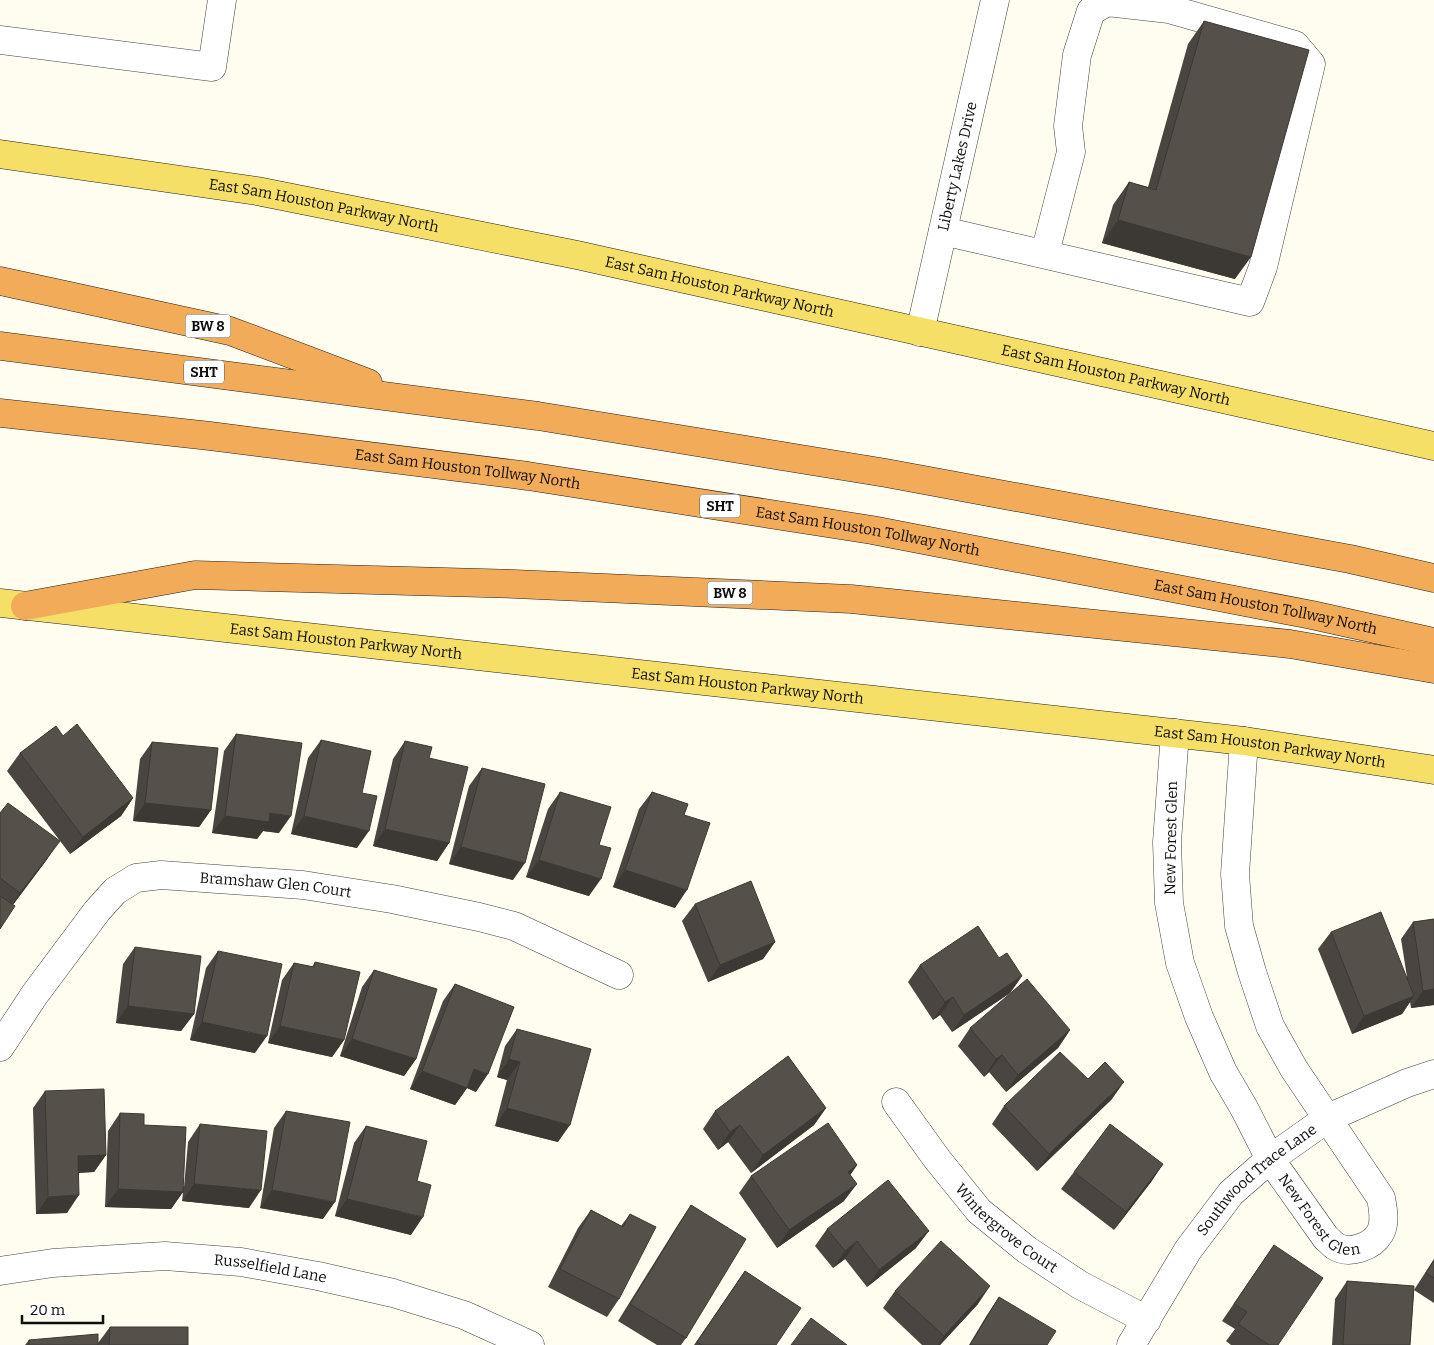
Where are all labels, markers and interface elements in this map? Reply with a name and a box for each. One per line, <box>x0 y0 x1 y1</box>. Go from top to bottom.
street label: Liberty Lakes Drive <box>934 100 981 233</box>
street label: East Sam Houston Parkway North <box>208 175 441 236</box>
street label: East Sam Houston Parkway North <box>603 253 836 321</box>
road number: BW 8 <box>186 314 230 338</box>
street label: East Sam Houston Parkway North <box>1000 341 1232 409</box>
road number: SHT <box>184 361 224 384</box>
street label: East Sam Houston Tollway North <box>354 445 582 493</box>
road number: SHT <box>700 494 740 518</box>
street label: East Sam Houston Tollway North <box>754 503 982 560</box>
street label: East Sam Houston Tollway North <box>1152 576 1380 638</box>
road number: BW 8 <box>708 582 752 604</box>
street label: East Sam Houston Parkway North <box>229 620 464 663</box>
street label: East Sam Houston Parkway North <box>630 664 865 708</box>
street label: East Sam Houston Parkway North <box>1153 722 1388 772</box>
street label: New Forest Glen <box>1161 780 1181 895</box>
street label: Bramshaw Glen Court <box>199 869 353 902</box>
street label: Southwood Trace Lane <box>1193 1120 1320 1239</box>
street label: New Forest Glen <box>1275 1171 1362 1259</box>
street label: Wintergrove Court <box>951 1180 1061 1277</box>
street label: Russelfield Lane <box>213 1251 329 1287</box>
scale bar <box>22 1292 104 1324</box>
text: 20 m <box>30 1301 66 1319</box>

